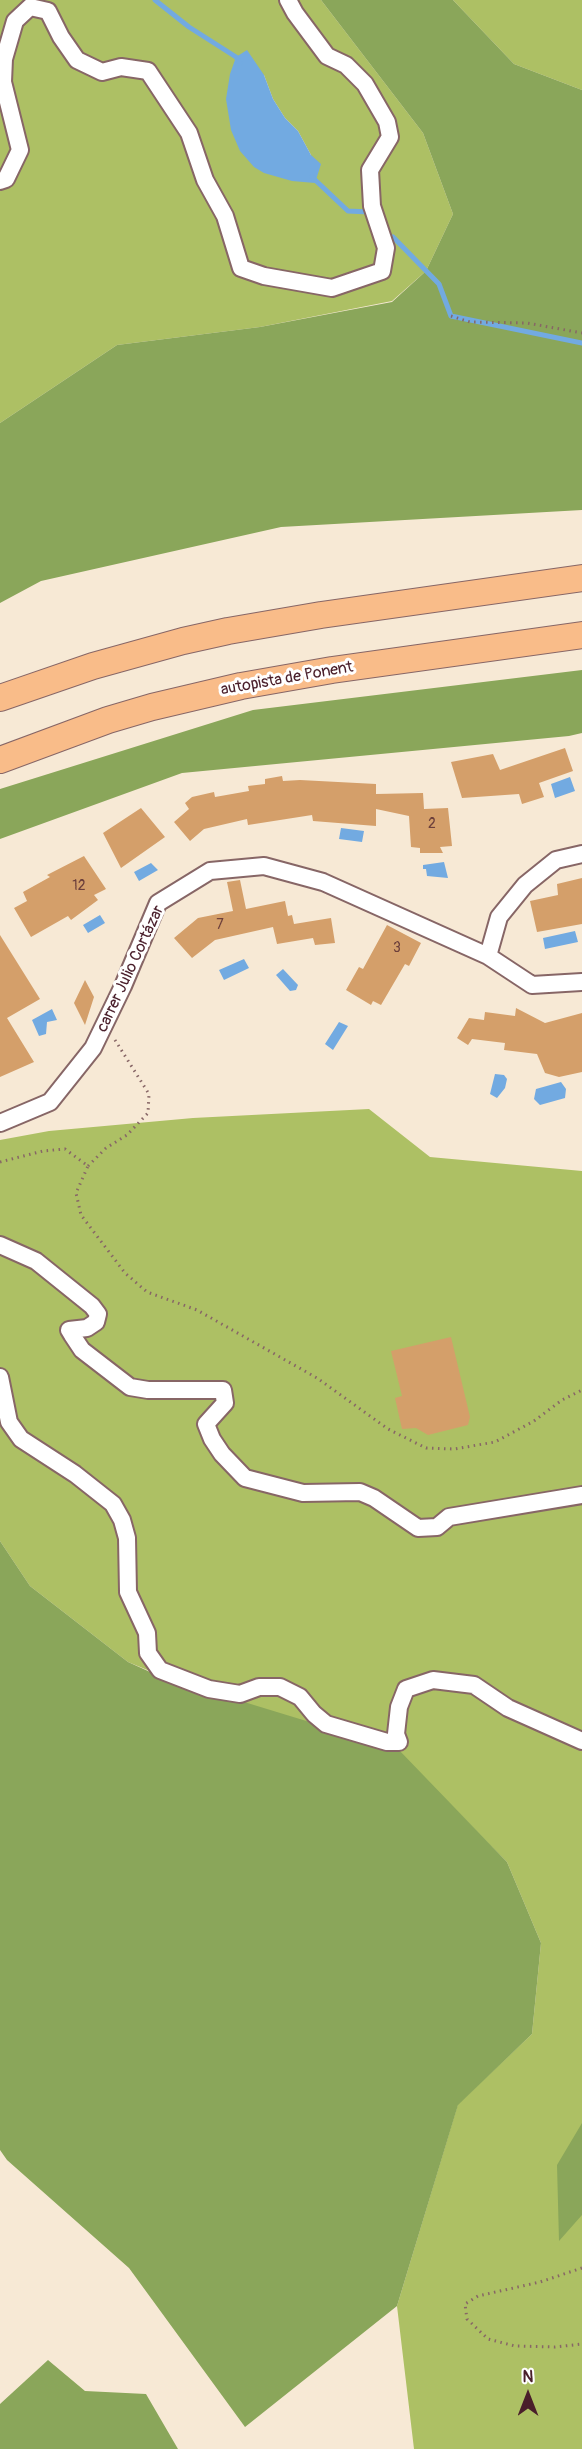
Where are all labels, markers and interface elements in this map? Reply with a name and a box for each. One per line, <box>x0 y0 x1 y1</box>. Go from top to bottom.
street label: autopista de Ponent <box>219 658 355 700</box>
house number: 2 <box>428 816 436 832</box>
house number: 12 <box>72 878 86 894</box>
street label: carrer Julio Cortázar <box>93 903 169 1035</box>
house number: 7 <box>216 917 224 933</box>
house number: 3 <box>393 940 401 956</box>
north arrow <box>498 2365 558 2425</box>
text: N <box>523 2367 533 2387</box>

